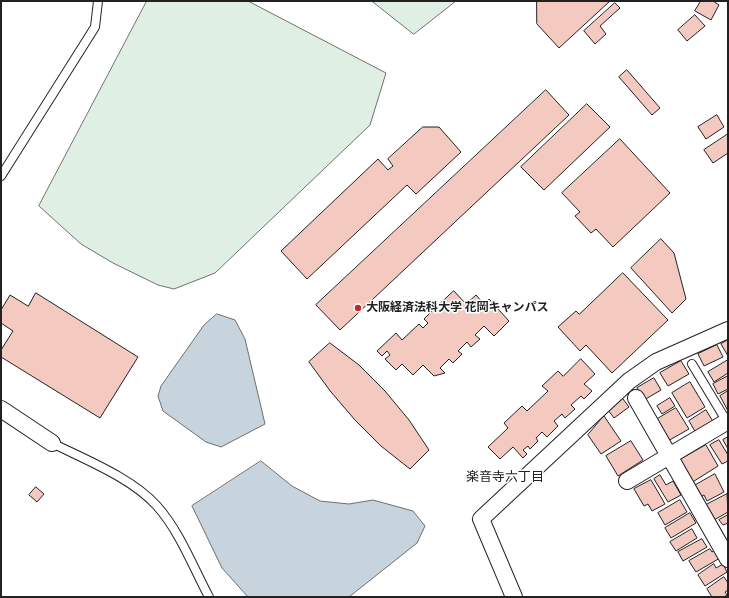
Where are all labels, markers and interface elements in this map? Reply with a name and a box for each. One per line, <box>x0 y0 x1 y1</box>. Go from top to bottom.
place label: 大阪経済法科大学 花岡キャンパス <box>366 301 548 315</box>
marker: 大阪経済法科大学 花岡キャンパス <box>353 303 363 313</box>
district label: 楽音寺六丁目 <box>466 469 544 485</box>

